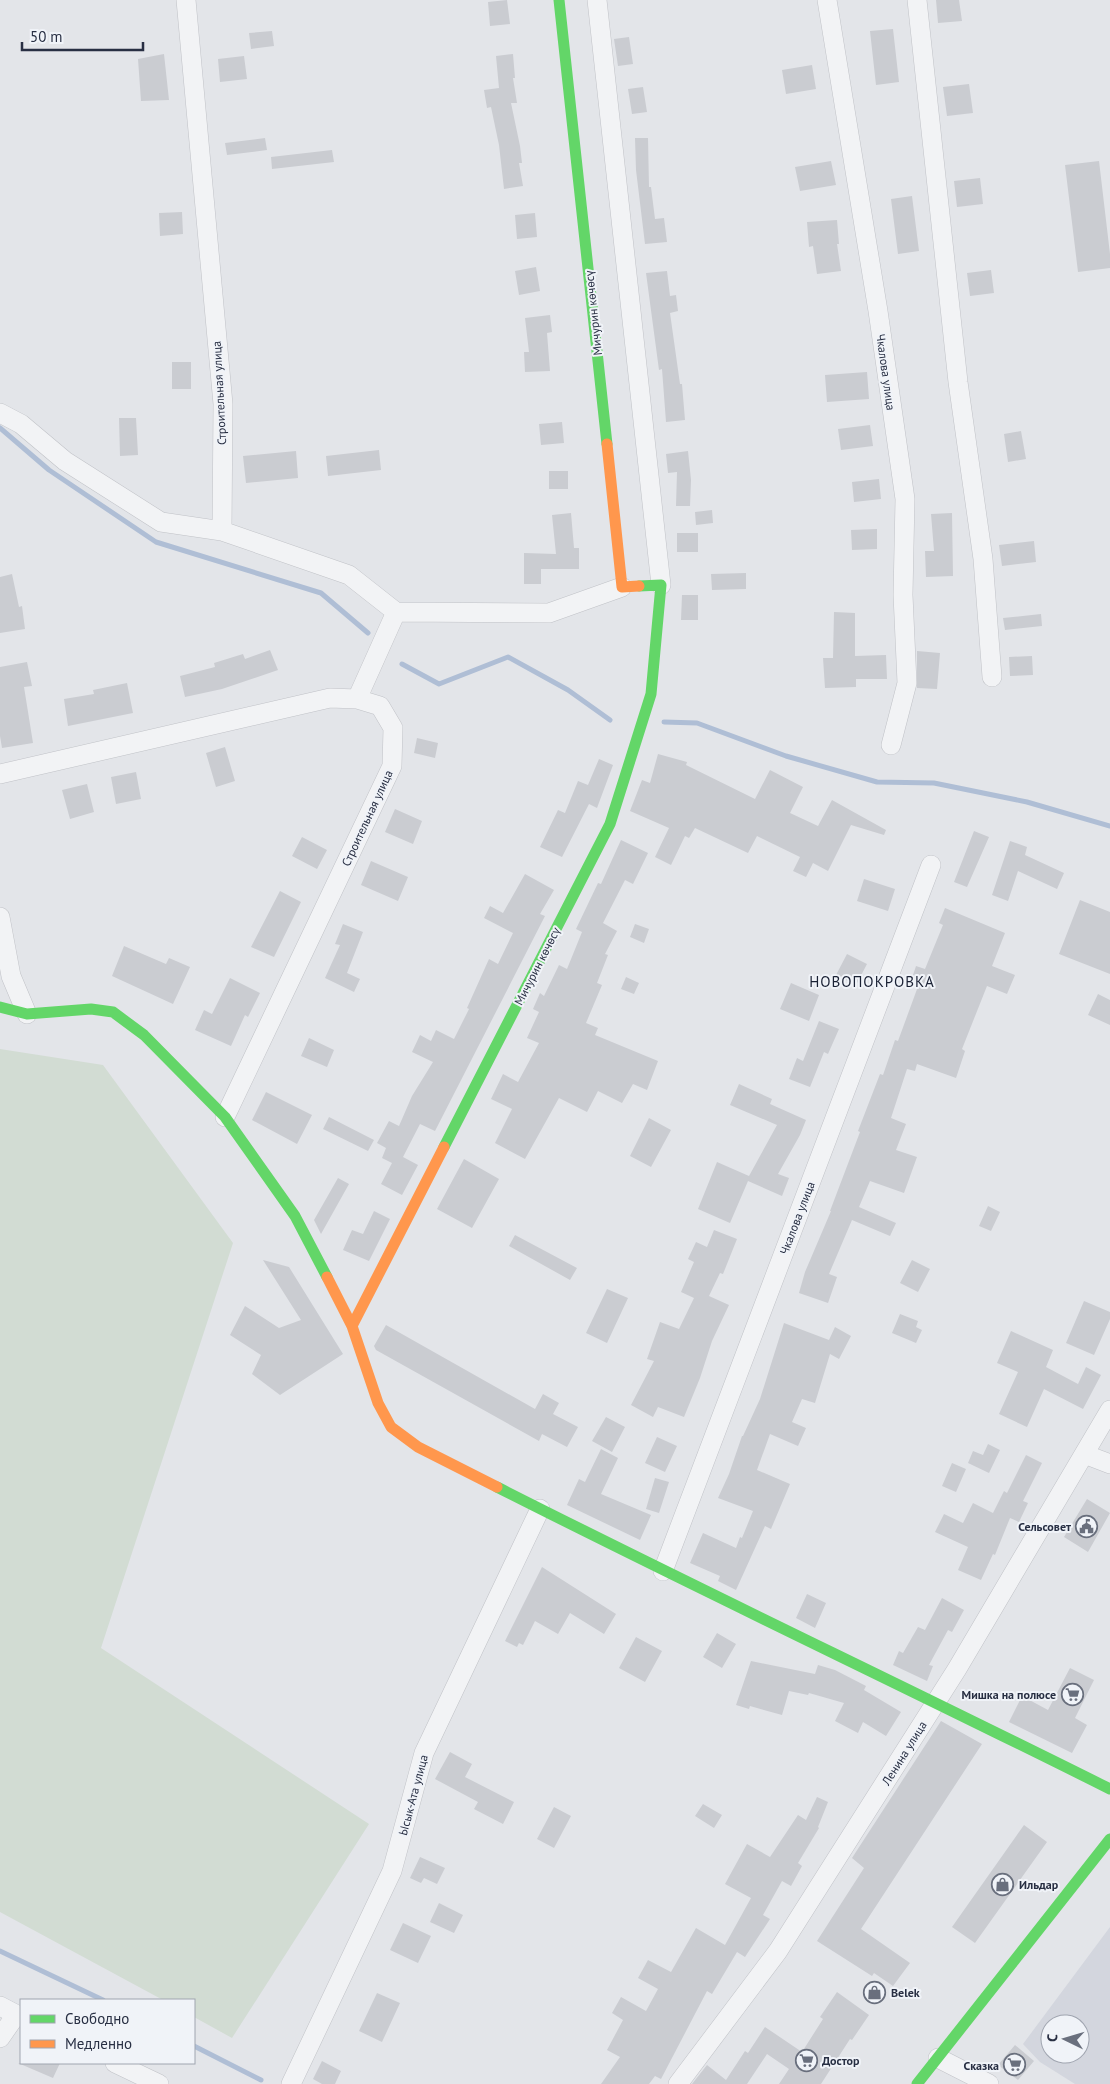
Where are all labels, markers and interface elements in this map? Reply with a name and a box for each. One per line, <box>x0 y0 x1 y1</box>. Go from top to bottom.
scale bar <box>22 20 144 52</box>
text: 50 m <box>30 27 63 46</box>
street label: Мичурин көчөсү <box>581 269 605 356</box>
street label: Чкалова улица <box>873 333 899 411</box>
street label: Строительная улица <box>209 341 229 445</box>
street label: Строительная улица <box>338 768 396 868</box>
street label: Мичурин көчөсү <box>511 924 563 1008</box>
district label: НОВОПОКРОВКА <box>809 972 935 991</box>
street label: Чкалова улица <box>776 1179 818 1257</box>
public building icon: Сельсовет <box>1075 1514 1099 1538</box>
place label: Сельсовет <box>1018 1519 1071 1534</box>
supermarket icon: Мишка на полюсе <box>1060 1682 1084 1706</box>
place label: Мишка на полюсе <box>962 1687 1056 1702</box>
street label: Ленина улица <box>878 1718 930 1789</box>
street label: Ысык-Ата улица <box>395 1753 431 1837</box>
shop icon: Ильдар <box>991 1872 1015 1896</box>
place label: Ильдар <box>1019 1877 1059 1892</box>
shop icon: Belek <box>863 1980 887 2004</box>
place label: Belek <box>891 1985 920 2000</box>
legend <box>20 1999 195 2064</box>
text: Свободно <box>65 2009 129 2028</box>
north arrow <box>1040 2014 1090 2064</box>
text: С <box>1043 2033 1061 2043</box>
text: Медленно <box>65 2034 132 2053</box>
supermarket icon: Достор <box>794 2048 818 2072</box>
place label: Достор <box>822 2053 860 2068</box>
supermarket icon: Сказка <box>1003 2053 1027 2077</box>
place label: Сказка <box>963 2058 999 2073</box>

